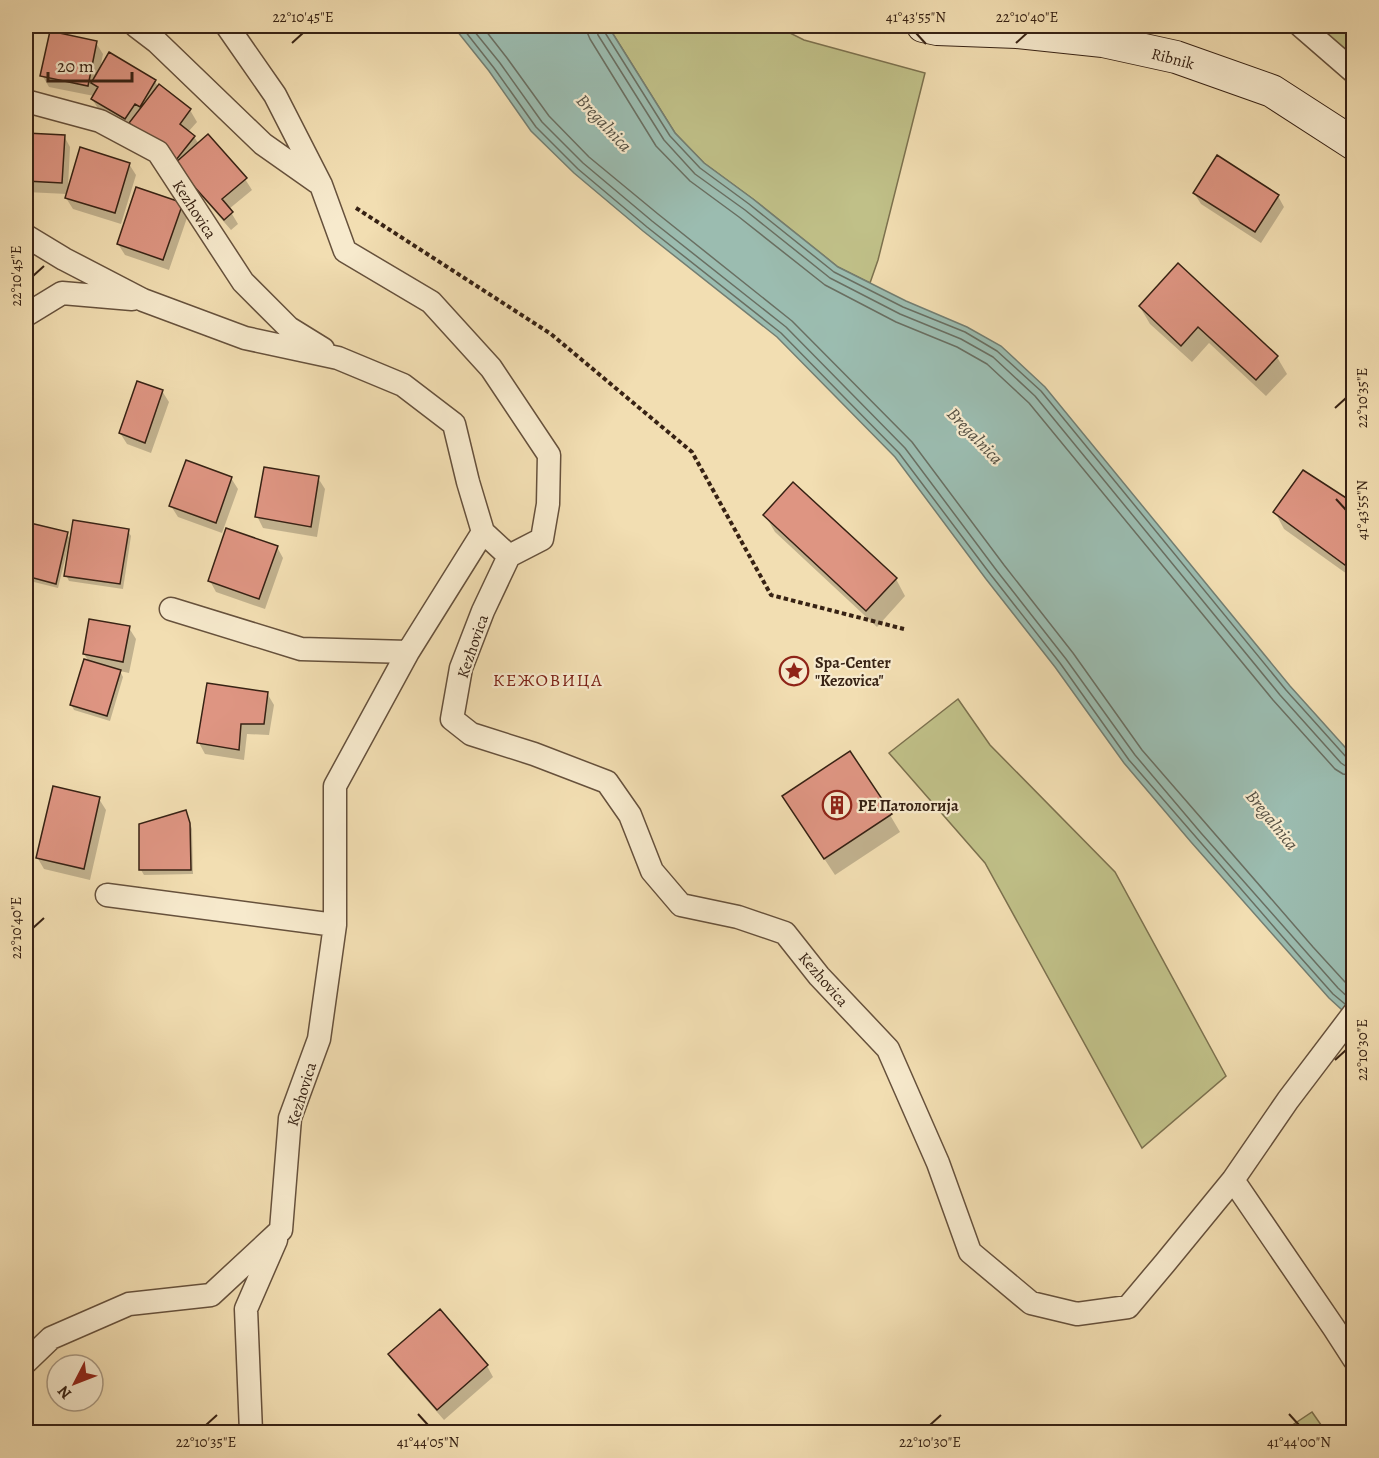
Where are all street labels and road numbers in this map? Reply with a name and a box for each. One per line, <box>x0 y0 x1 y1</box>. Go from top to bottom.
street label: Ribnik <box>1149 43 1197 75</box>
street label: Kezhovica <box>167 176 222 244</box>
street label: Kezhovica <box>452 611 494 681</box>
street label: Kezhovica <box>793 948 854 1012</box>
street label: Kezhovica <box>282 1059 322 1129</box>

